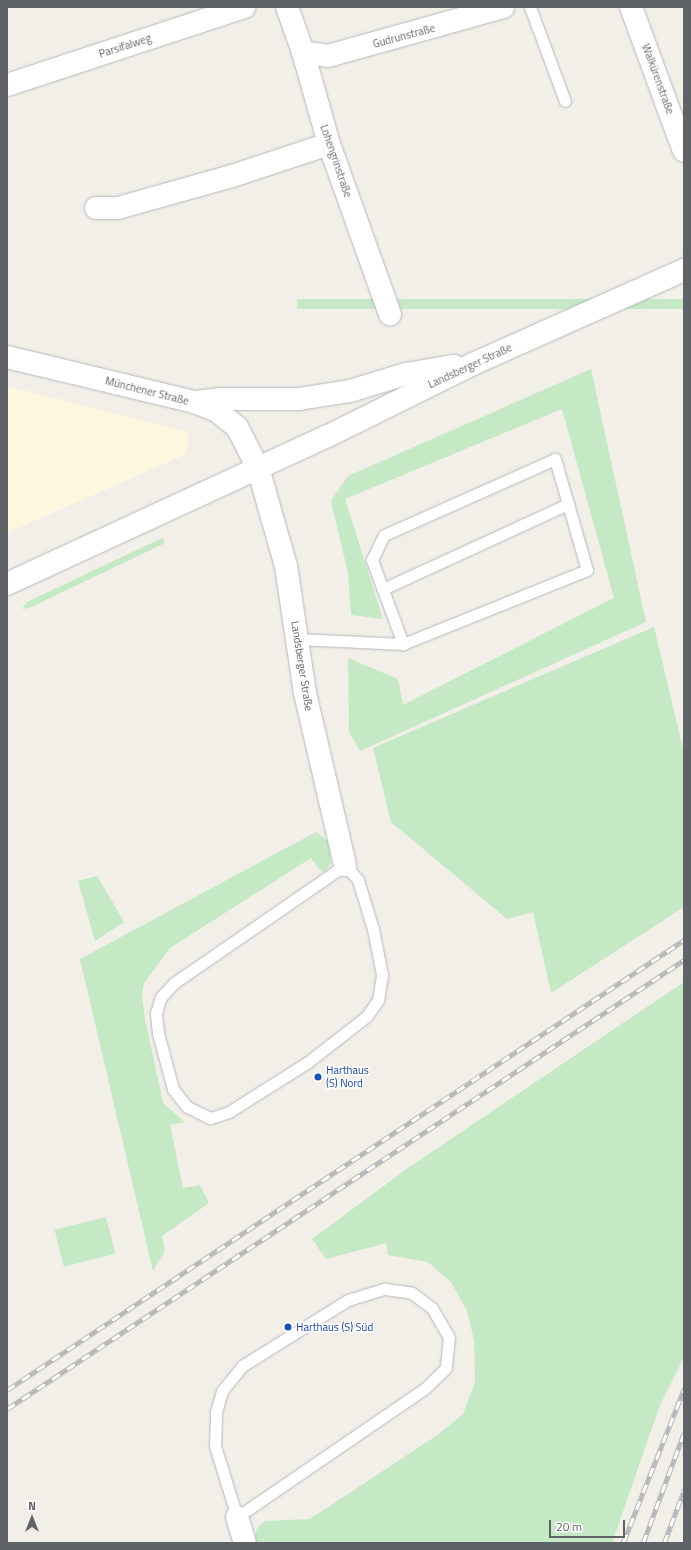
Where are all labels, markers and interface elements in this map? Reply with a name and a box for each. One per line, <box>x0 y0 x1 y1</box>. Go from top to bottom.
street label: Gudrunstraße <box>371 21 437 51</box>
street label: Parsifalweg <box>97 31 153 61</box>
street label: Walkürenstraße <box>639 42 677 116</box>
street label: Lohengrinstraße <box>317 123 355 199</box>
street label: Landsberger Straße <box>426 341 514 391</box>
street label: Münchener Straße <box>104 374 190 408</box>
street label: Landsberger Straße <box>288 620 316 712</box>
place label: Harthaus (S) Nord <box>326 1064 369 1090</box>
marker: Harthaus (S) Nord <box>313 1072 323 1082</box>
place label: Harthaus (S) Süd <box>296 1320 373 1334</box>
marker: Harthaus (S) Süd <box>283 1322 293 1332</box>
north arrow <box>12 1498 52 1538</box>
text: N <box>28 1498 36 1514</box>
scale bar <box>551 1512 627 1538</box>
text: 20 m <box>556 1517 582 1536</box>

